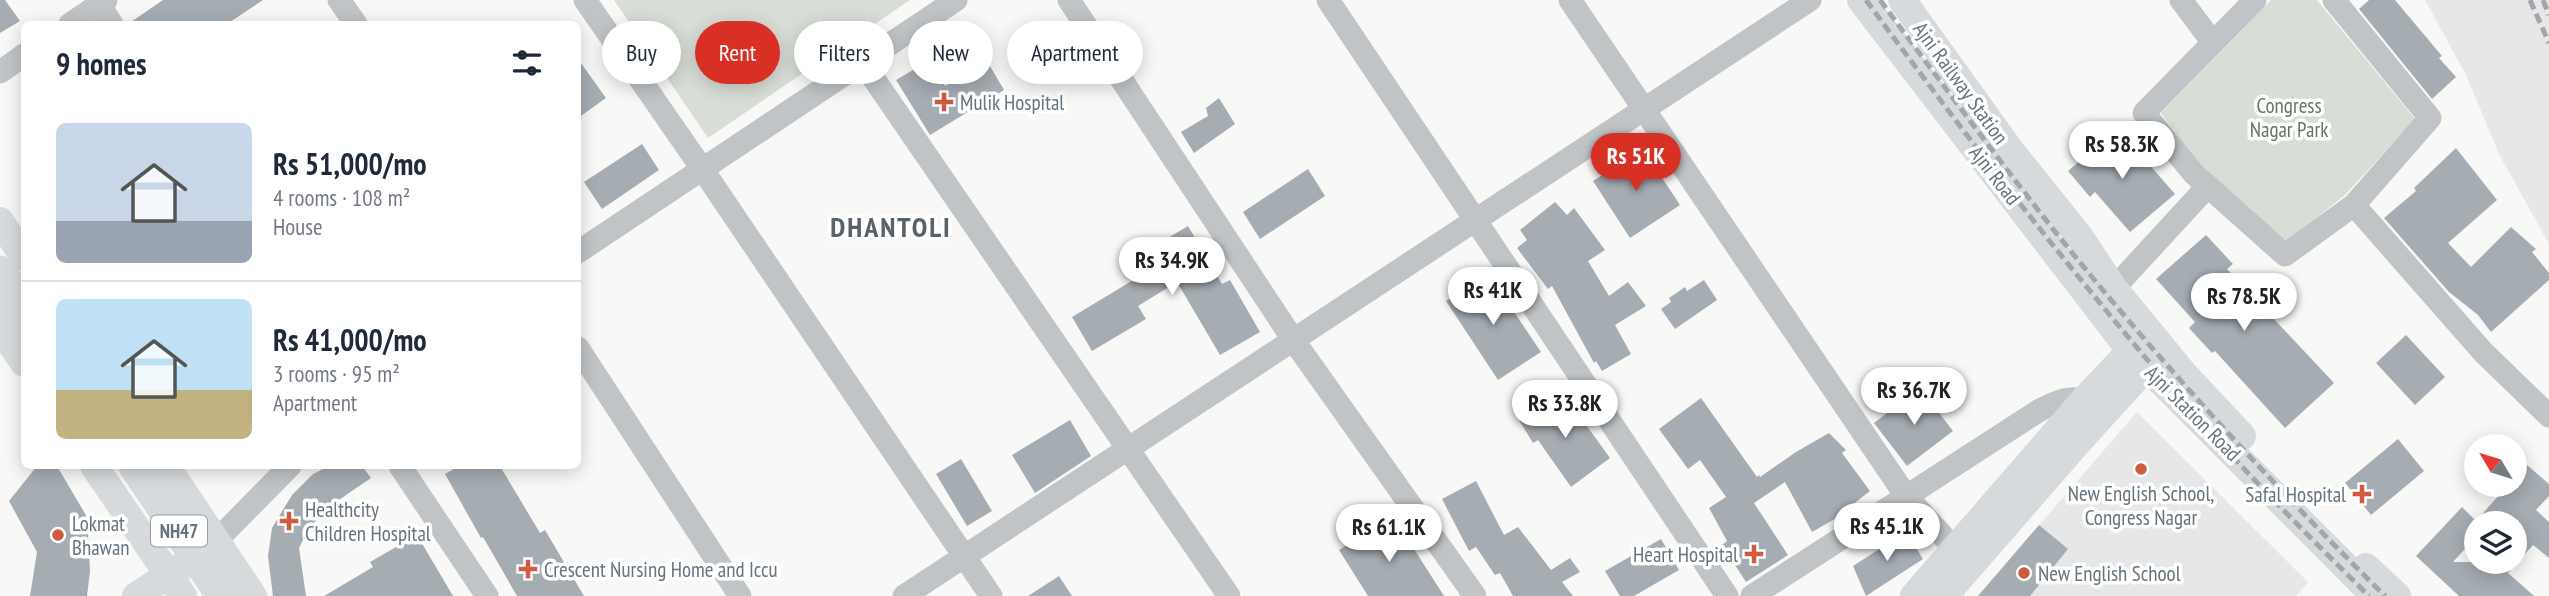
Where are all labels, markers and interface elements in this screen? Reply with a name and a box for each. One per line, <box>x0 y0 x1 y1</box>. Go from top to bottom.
street label: Ajni Railway Station <box>1907 16 2015 150</box>
chip: Buy <box>602 21 681 84</box>
chip: Rent <box>695 21 780 84</box>
chip: Filters <box>794 21 894 84</box>
chip: New <box>908 21 993 84</box>
chip: Apartment <box>1007 21 1143 84</box>
text: 9 homes <box>56 44 147 83</box>
icon: filters <box>508 44 546 82</box>
place label: Mulik Hospital <box>960 89 1064 116</box>
marker: Mulik Hospital <box>934 92 954 112</box>
park label: Congress Nagar Park <box>2250 92 2328 143</box>
pin: Rs 58.3K <box>2050 122 2194 181</box>
text: Rs 58.3K <box>2085 129 2159 158</box>
pin: Rs 51K <box>1579 134 1693 193</box>
street label: Ajni Road <box>1963 140 2027 210</box>
text: Rs 51K <box>1607 141 1665 170</box>
text: Rs 51,000/mo <box>273 144 427 183</box>
icon: home <box>112 151 196 235</box>
text: 4 rooms · 108 m² <box>273 183 410 212</box>
district label: DHANTOLI <box>830 208 952 245</box>
text: House <box>273 212 323 241</box>
pin: Rs 34.9K <box>1100 238 1244 297</box>
text: Rs 34.9K <box>1135 245 1209 274</box>
pin: Rs 41K <box>1436 268 1550 327</box>
pin: Rs 78.5K <box>2172 274 2316 333</box>
text: Rs 41K <box>1464 275 1522 304</box>
text: Rs 78.5K <box>2207 281 2281 310</box>
text: Rs 41,000/mo <box>273 320 427 359</box>
icon: home <box>112 327 196 411</box>
text: 3 rooms · 95 m² <box>273 359 400 388</box>
street label: Ajni Station Road <box>2139 359 2247 467</box>
pin: Rs 36.7K <box>1842 368 1986 427</box>
text: Rs 36.7K <box>1877 375 1951 404</box>
pin: Rs 33.8K <box>1493 380 1637 440</box>
text: Apartment <box>273 388 357 417</box>
text: Rs 33.8K <box>1528 388 1602 417</box>
north arrow <box>2464 434 2527 497</box>
map controls <box>2464 434 2527 574</box>
marker: New English School, Congress Nagar <box>2133 461 2149 477</box>
place label: New English School, Congress Nagar <box>2068 480 2214 531</box>
place label: Safal Hospital <box>2245 481 2346 508</box>
marker: Safal Hospital <box>2352 484 2372 504</box>
place label: Healthcity Children Hospital <box>305 496 431 547</box>
pin: Rs 61.1K <box>1317 504 1461 564</box>
pin: Rs 45.1K <box>1815 504 1959 563</box>
place label: Lokmat Bhawan <box>72 510 130 561</box>
marker: Healthcity Children Hospital <box>279 511 299 531</box>
text: Rs 45.1K <box>1850 511 1924 540</box>
button: layers <box>2464 511 2527 574</box>
text: Rs 61.1K <box>1352 512 1426 541</box>
road number: NH47 <box>151 516 207 546</box>
marker: Lokmat Bhawan <box>50 527 66 543</box>
place label: Heart Hospital <box>1633 541 1738 568</box>
marker: Heart Hospital <box>1744 544 1764 564</box>
place label: Crescent Nursing Home and Iccu <box>544 556 778 583</box>
marker: Crescent Nursing Home and Iccu <box>518 559 538 579</box>
place label: New English School <box>2038 560 2181 587</box>
marker: New English School <box>2016 565 2032 581</box>

